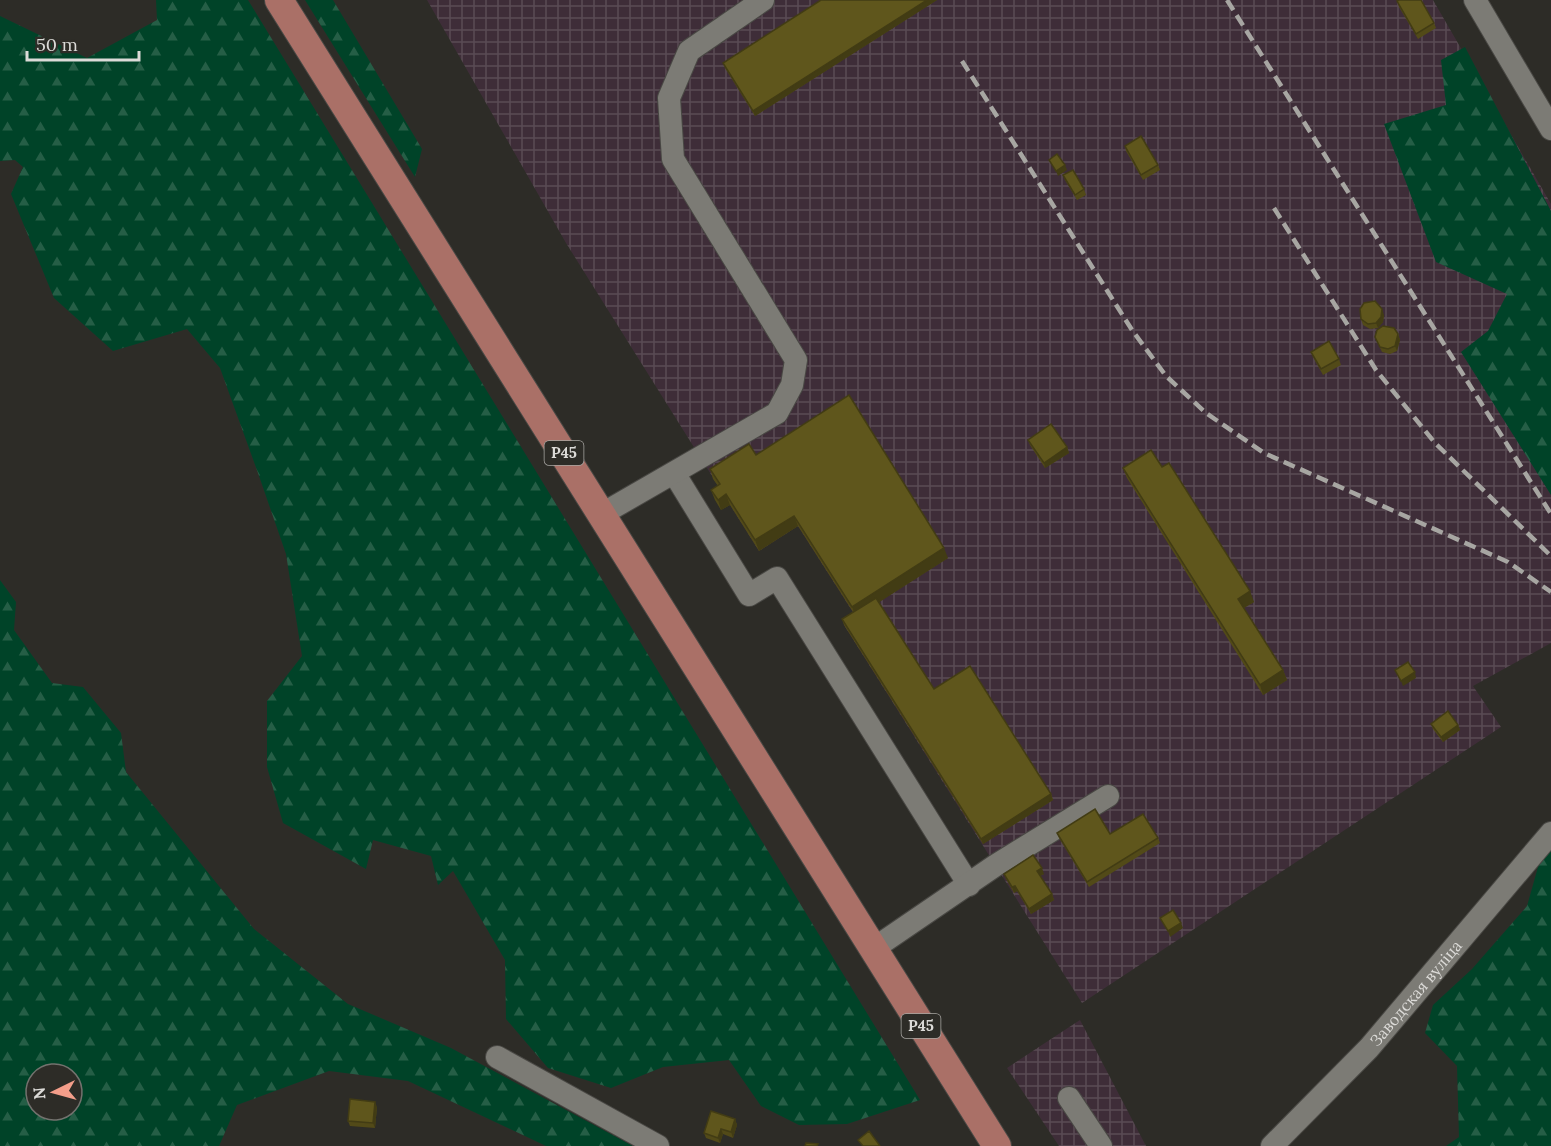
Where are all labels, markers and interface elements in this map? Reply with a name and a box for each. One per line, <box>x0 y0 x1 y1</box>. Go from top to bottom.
scale bar <box>27 24 140 62</box>
text: 50 m <box>36 33 78 56</box>
road number: Р45 <box>544 441 584 465</box>
street label: Заводская вуліца <box>1365 936 1466 1050</box>
road number: Р45 <box>902 1014 940 1038</box>
north arrow <box>24 1062 84 1122</box>
text: N <box>29 1086 50 1100</box>

